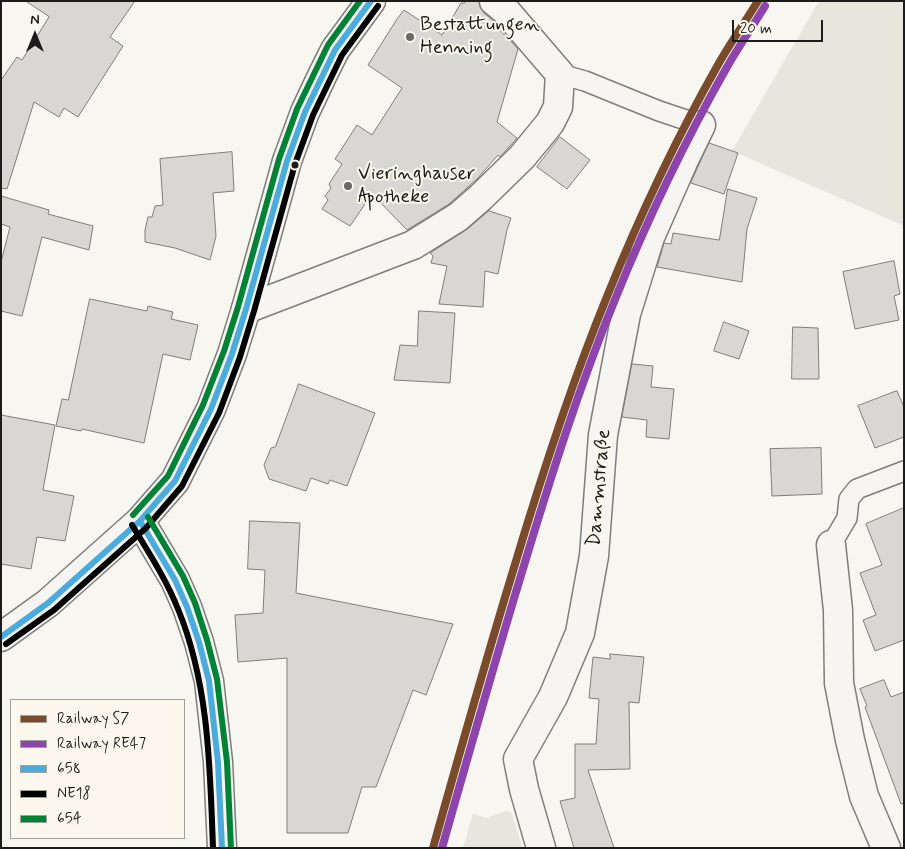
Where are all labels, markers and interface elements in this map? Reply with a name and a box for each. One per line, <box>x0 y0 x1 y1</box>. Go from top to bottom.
north arrow <box>10 10 60 60</box>
scale bar <box>735 10 826 42</box>
text: N <box>30 11 40 29</box>
place label: Bestattungen Henning <box>420 14 539 61</box>
text: 20 m <box>740 19 772 39</box>
marker: Bestattungen Henning <box>404 31 416 43</box>
unlabelled marker <box>290 160 300 170</box>
place label: Vieringhauser Apotheke <box>358 163 476 210</box>
marker: Vieringhauser Apotheke <box>342 180 354 192</box>
street label: Dammstraße <box>583 428 617 548</box>
legend <box>10 699 185 839</box>
text: Railway S7 <box>57 709 129 729</box>
text: Railway RE47 <box>57 734 146 754</box>
text: 658 <box>57 759 81 779</box>
text: NE18 <box>57 784 91 804</box>
text: 654 <box>57 809 82 829</box>

